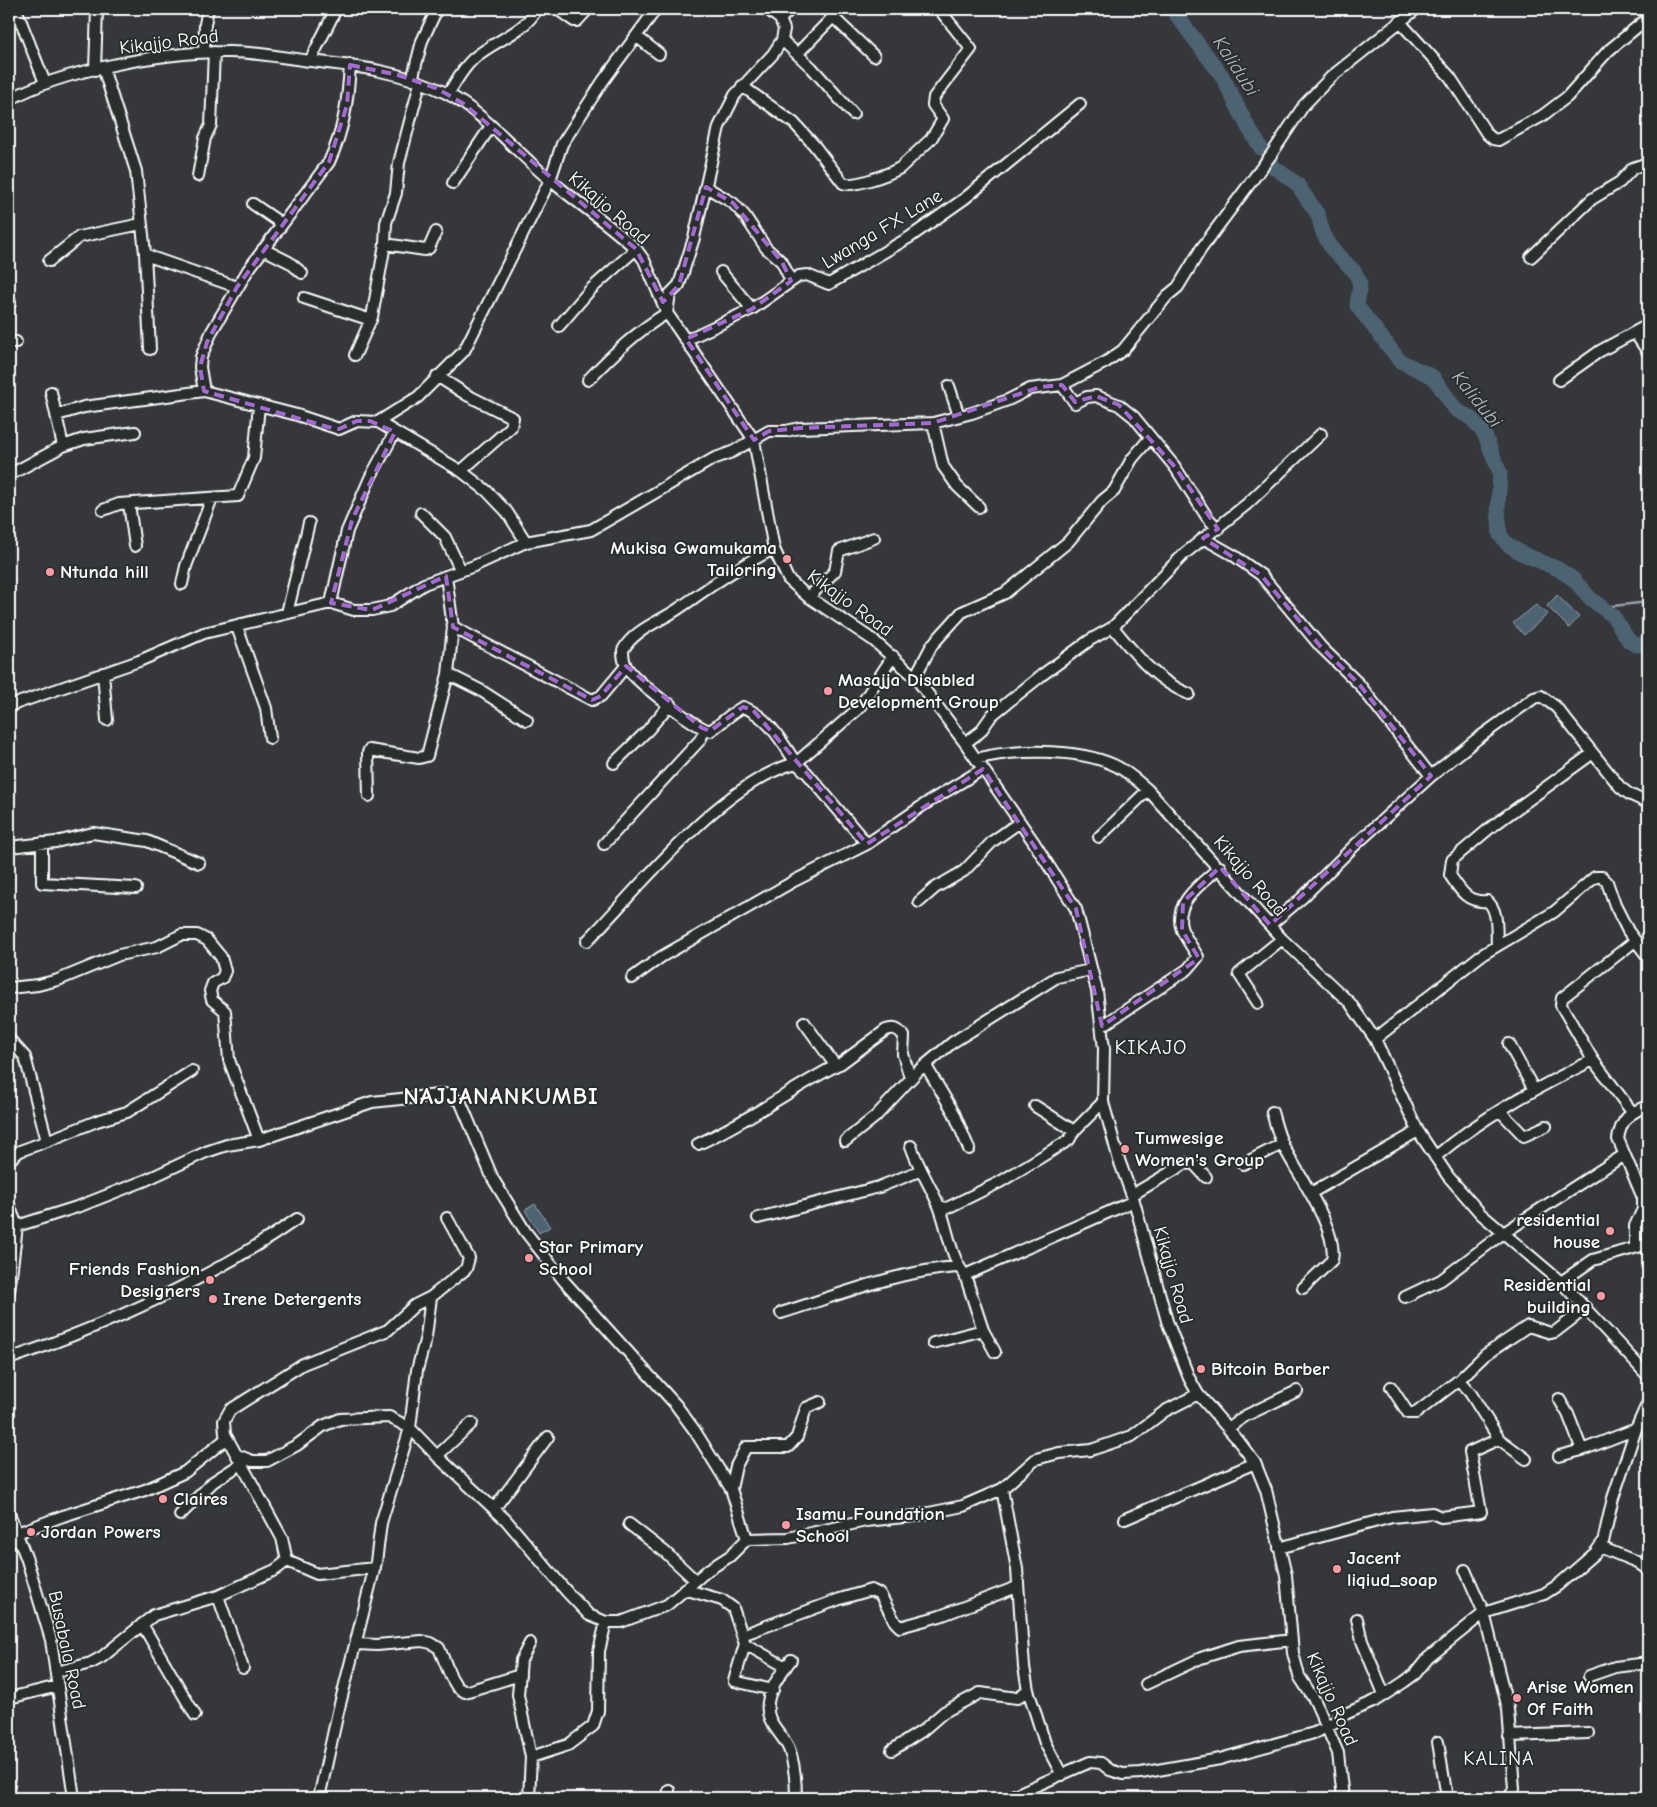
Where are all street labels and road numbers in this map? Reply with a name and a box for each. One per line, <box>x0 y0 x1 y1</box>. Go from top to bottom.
street label: Kikajjo Road <box>118 25 220 59</box>
street label: Kikajjo Road <box>564 167 654 249</box>
street label: Lwanga FX Lane <box>818 184 946 274</box>
street label: Kikajjo Road <box>803 565 897 641</box>
street label: Kikajjo Road <box>1209 831 1291 921</box>
street label: Kikajjo Road <box>1149 1224 1197 1326</box>
street label: Busabala Road <box>44 1589 90 1711</box>
street label: Kikajjo Road <box>1302 1649 1362 1749</box>

